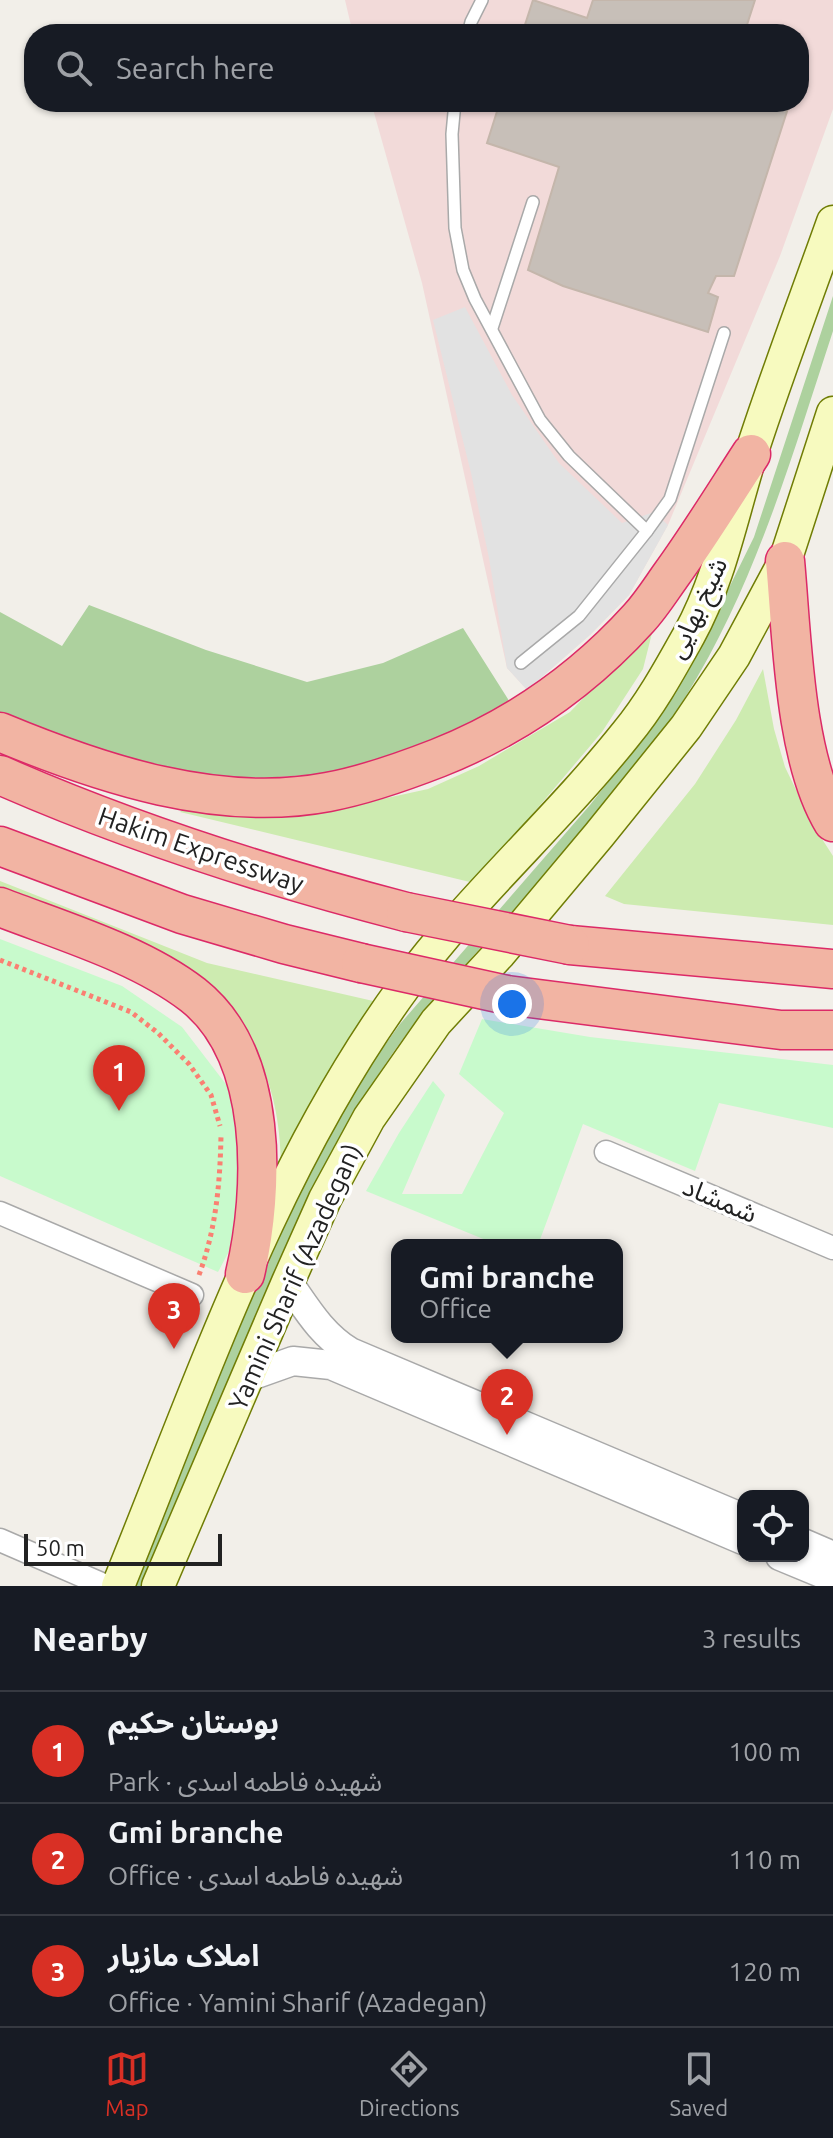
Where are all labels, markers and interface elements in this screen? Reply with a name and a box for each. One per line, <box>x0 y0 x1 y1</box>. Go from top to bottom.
search box <box>24 24 809 112</box>
icon: search <box>52 46 96 90</box>
text: Search here <box>116 51 275 85</box>
street label: شیخ بهایی <box>661 553 738 665</box>
street label: Hakim Expressway <box>95 801 308 898</box>
your location <box>492 984 532 1024</box>
pin: 1 <box>93 1045 145 1111</box>
street label: Yamini Sharif (Azadegan) <box>223 1139 366 1414</box>
street label: شمشاد <box>679 1171 762 1228</box>
popup <box>391 1239 623 1343</box>
text: Gmi branche <box>419 1260 595 1294</box>
pin: 3 <box>148 1283 200 1349</box>
text: Office <box>419 1294 492 1323</box>
pin: 2 <box>481 1369 533 1435</box>
map controls <box>737 1490 809 1562</box>
button: locate <box>737 1490 809 1562</box>
scale bar <box>24 1530 222 1566</box>
text: 50 m <box>36 1535 85 1560</box>
text: Nearby <box>32 1619 147 1657</box>
text: 3 results <box>702 1624 801 1653</box>
text: بوستان حکیم <box>108 1705 279 1739</box>
text: 1 <box>51 1737 65 1766</box>
text: 100 m <box>729 1737 801 1766</box>
text: Park · شهیده فاطمه اسدی <box>108 1767 382 1796</box>
text: Gmi branche <box>108 1815 284 1849</box>
text: 2 <box>51 1845 65 1874</box>
text: 110 m <box>729 1845 801 1874</box>
text: Office · شهیده فاطمه اسدی <box>108 1861 403 1890</box>
text: املاک مازیار <box>108 1938 259 1972</box>
text: 3 <box>51 1957 65 1986</box>
text: 120 m <box>729 1957 801 1986</box>
text: Office · Yamini Sharif (Azadegan) <box>108 1988 488 2017</box>
tab: Map <box>105 2047 149 2120</box>
tab: Directions <box>359 2047 460 2120</box>
tab: Saved <box>669 2047 728 2120</box>

